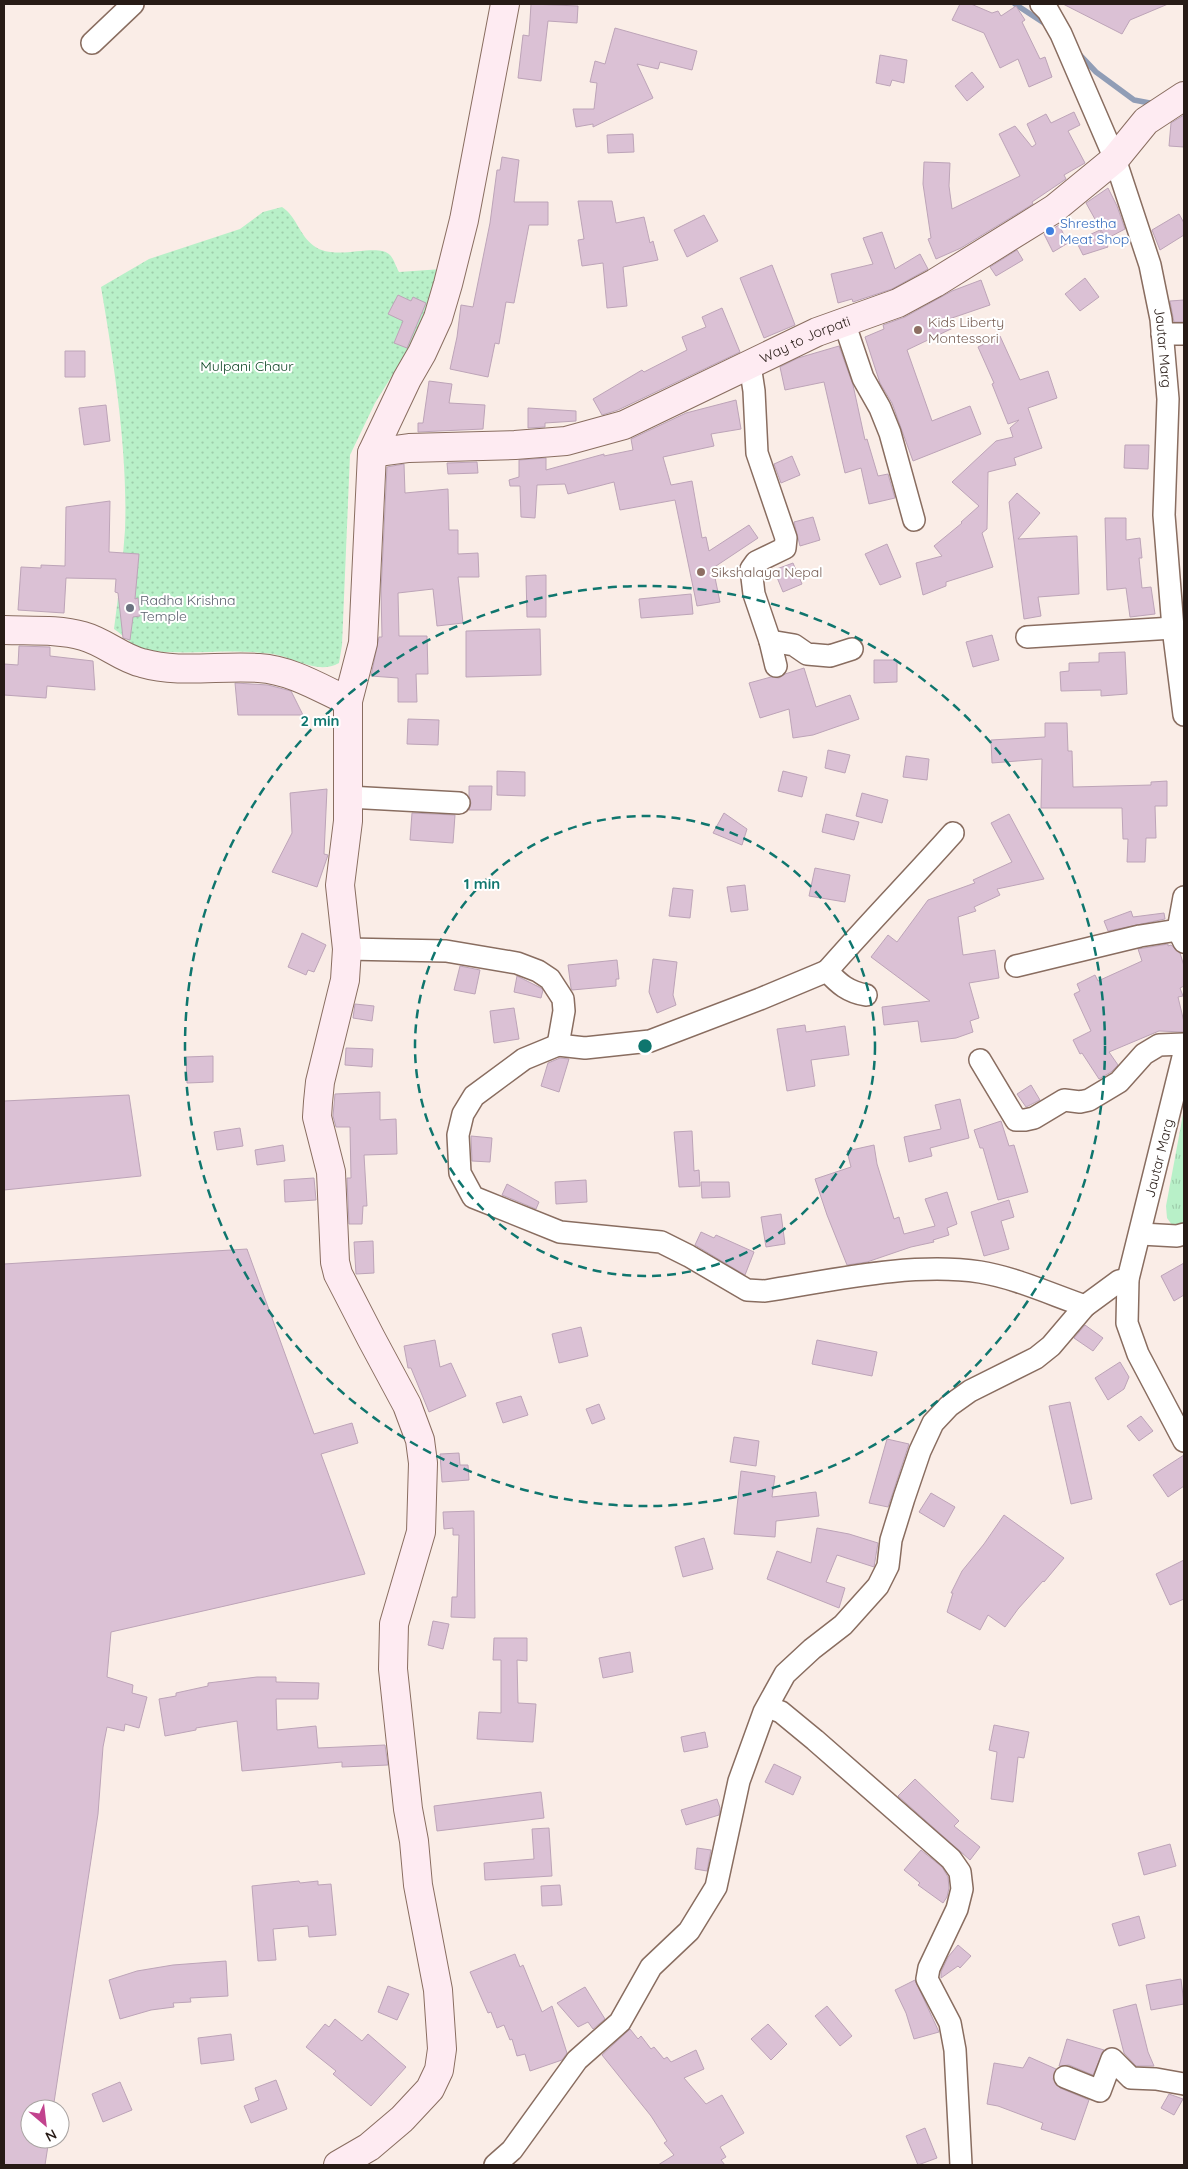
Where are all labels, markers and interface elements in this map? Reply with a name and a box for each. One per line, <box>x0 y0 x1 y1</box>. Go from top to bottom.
place label: Shrestha Meat Shop <box>1060 214 1129 248</box>
marker: Shrestha Meat Shop <box>1044 225 1056 237</box>
street label: Jautar Marg <box>1150 306 1176 389</box>
street label: Way to Jorpati <box>757 312 853 367</box>
place label: Kids Liberty Montessori <box>928 313 1004 347</box>
marker: Kids Liberty Montessori <box>912 324 924 336</box>
park label: Mulpani Chaur <box>200 357 294 375</box>
place label: Sikshalaya Nepal <box>711 563 823 581</box>
marker: Sikshalaya Nepal <box>695 566 707 578</box>
place label: Radha Krishna Temple <box>140 591 235 625</box>
marker: Radha Krishna Temple <box>124 602 136 614</box>
text: 2 min <box>300 711 340 730</box>
text: 1 min <box>464 874 500 893</box>
centre of rings <box>636 1037 654 1055</box>
street label: Jautar Marg <box>1140 1117 1178 1199</box>
north arrow <box>20 2099 70 2149</box>
text: N <box>42 2125 60 2146</box>

